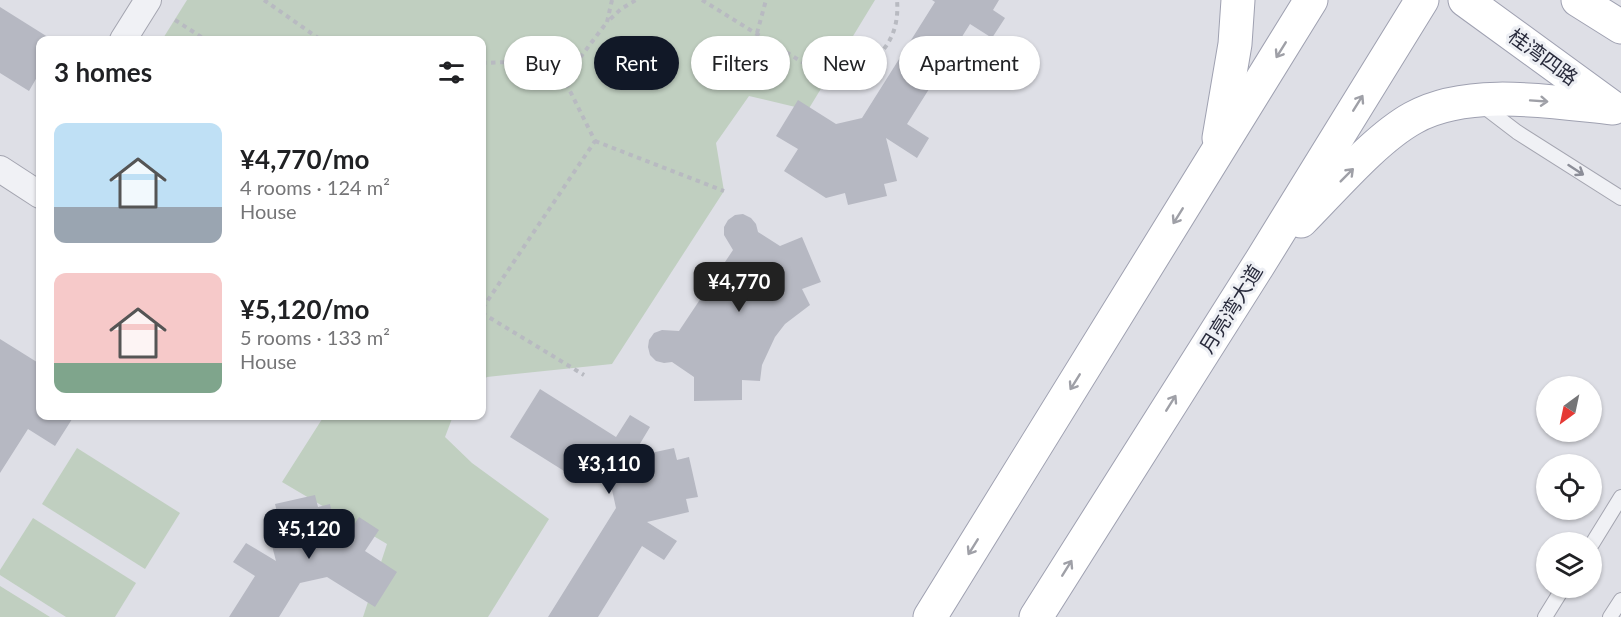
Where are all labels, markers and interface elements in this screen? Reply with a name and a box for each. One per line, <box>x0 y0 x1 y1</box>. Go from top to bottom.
street label: 桂湾四路 <box>1504 23 1583 89</box>
chip: Buy <box>504 36 582 90</box>
chip: Rent <box>594 36 679 90</box>
chip: Filters <box>691 36 790 90</box>
chip: New <box>802 36 887 90</box>
chip: Apartment <box>899 36 1040 90</box>
one-way arrow <box>1274 41 1286 58</box>
text: 3 homes <box>54 56 152 88</box>
icon: filters <box>435 56 468 89</box>
one-way arrow <box>1352 95 1365 112</box>
one-way arrow <box>1529 96 1549 107</box>
text: ¥4,770/mo <box>240 143 370 175</box>
icon: home <box>102 147 174 219</box>
one-way arrow <box>1568 163 1585 176</box>
one-way arrow <box>1340 167 1355 182</box>
text: 4 rooms · 124 m² <box>240 175 390 199</box>
text: House <box>240 199 297 223</box>
one-way arrow <box>1172 207 1184 224</box>
street label: 月亮湾大道 <box>1193 260 1267 357</box>
pin: ¥4,770 <box>690 262 788 313</box>
text: ¥4,770 <box>708 269 770 293</box>
text: ¥5,120/mo <box>240 293 370 325</box>
icon: home <box>102 297 174 369</box>
text: 5 rooms · 133 m² <box>240 325 390 349</box>
text: House <box>240 349 297 373</box>
one-way arrow <box>1069 373 1081 390</box>
north arrow <box>1536 376 1602 442</box>
map controls <box>1536 376 1602 598</box>
one-way arrow <box>1166 395 1178 412</box>
pin: ¥3,110 <box>560 444 658 495</box>
text: ¥3,110 <box>578 451 640 475</box>
button: locate <box>1536 454 1602 520</box>
pin: ¥5,120 <box>260 509 358 560</box>
text: ¥5,120 <box>278 516 340 540</box>
button: layers <box>1536 532 1602 598</box>
one-way arrow <box>966 538 978 555</box>
one-way arrow <box>1061 559 1074 576</box>

